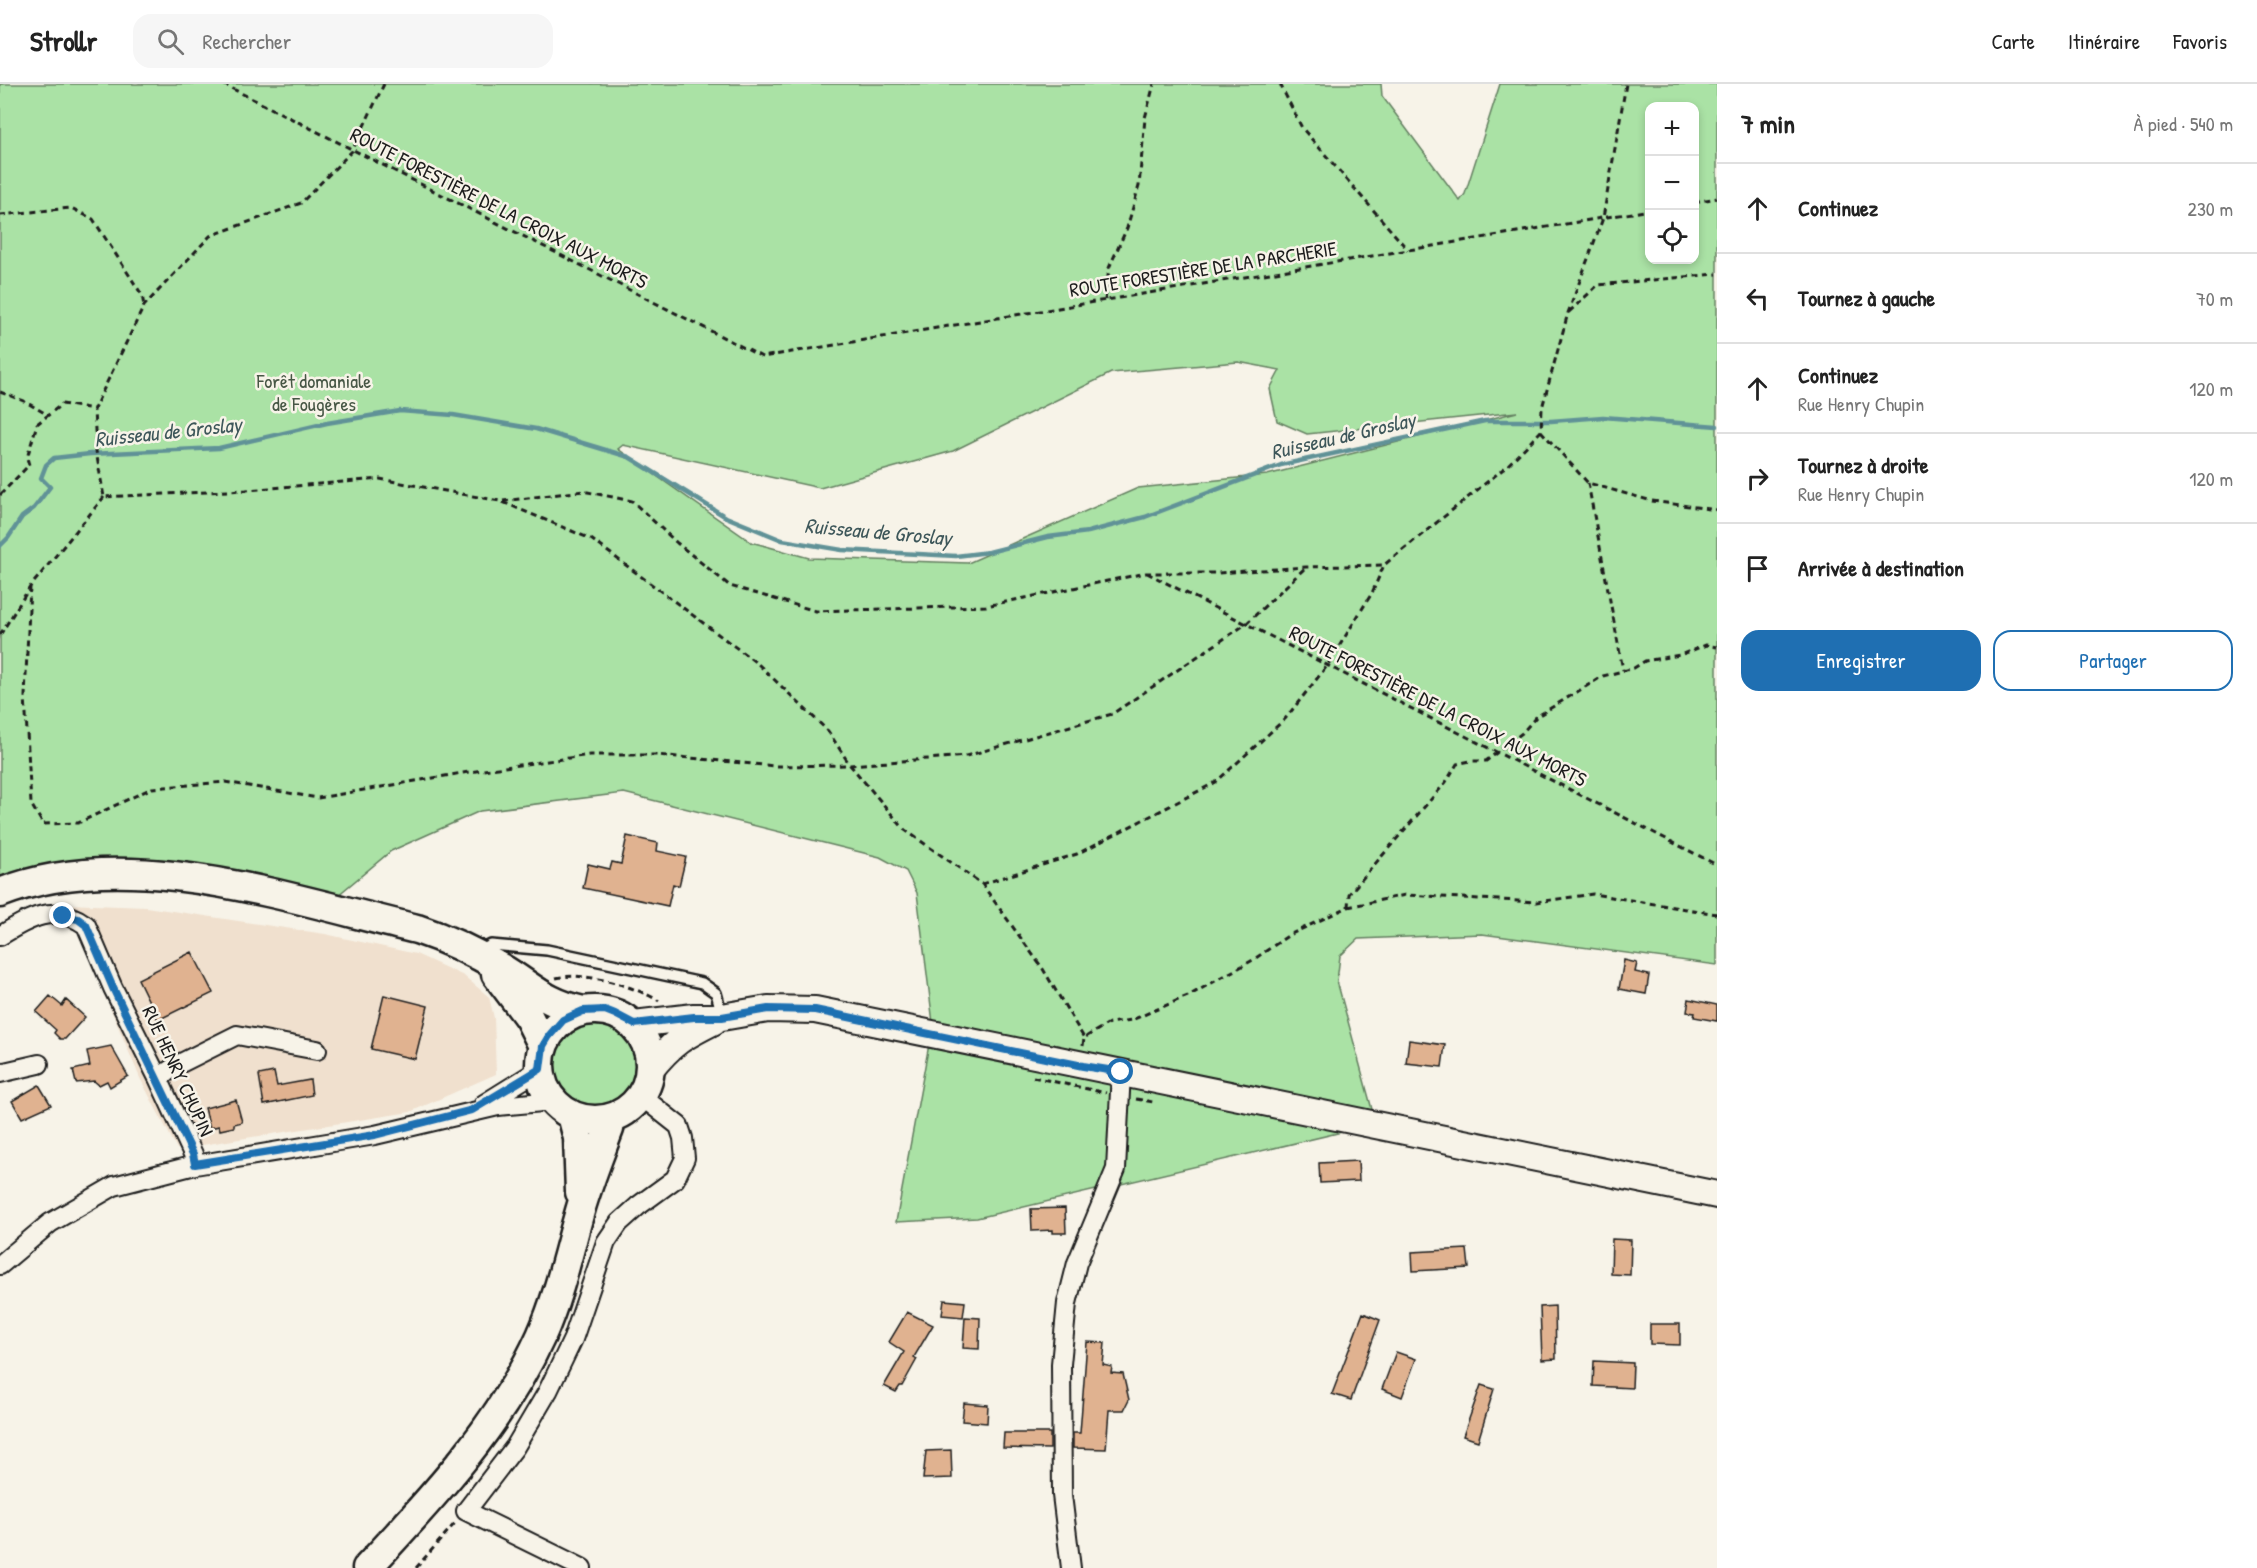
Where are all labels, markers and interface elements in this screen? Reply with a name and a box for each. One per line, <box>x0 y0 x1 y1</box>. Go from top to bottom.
search box <box>133 14 553 68</box>
text: Strollr <box>30 22 97 60</box>
icon: search <box>154 25 187 58</box>
text: Rechercher <box>202 26 291 56</box>
text: Carte <box>1992 27 2035 56</box>
text: Itinéraire <box>2068 27 2140 56</box>
text: Favoris <box>2173 27 2227 56</box>
map controls <box>1645 102 1699 264</box>
button: + <box>1645 102 1699 156</box>
text: 7 min <box>1741 106 1795 141</box>
text: À pied · 540 m <box>2134 110 2233 137</box>
street label: ROUTE FORESTIÈRE DE LA CROIX AUX MORTS <box>346 121 653 295</box>
button: − <box>1645 156 1699 210</box>
icon: ahead <box>1741 192 1774 225</box>
text: Continuez <box>1798 193 1878 223</box>
text: 230 m <box>2188 195 2233 222</box>
button: locate <box>1645 210 1699 264</box>
street label: ROUTE FORESTIÈRE DE LA PARCHERIE <box>1067 234 1339 303</box>
icon: left <box>1741 282 1774 315</box>
text: Tournez à gauche <box>1798 283 1935 313</box>
text: 70 m <box>2196 285 2233 312</box>
text: Continuez <box>1798 360 1878 390</box>
park label: Forêt domaniale de Fougères <box>256 367 371 417</box>
icon: ahead <box>1741 372 1774 405</box>
text: 120 m <box>2189 375 2233 402</box>
text: Rue Henry Chupin <box>1798 390 1924 417</box>
water label: Ruisseau de Groslay <box>1268 404 1420 466</box>
water label: Ruisseau de Groslay <box>93 409 245 454</box>
text: Tournez à droite <box>1798 450 1928 480</box>
icon: right <box>1741 462 1774 495</box>
text: 120 m <box>2189 465 2233 492</box>
text: Rue Henry Chupin <box>1798 480 1924 507</box>
water label: Ruisseau de Groslay <box>803 511 955 553</box>
icon: arrive <box>1741 552 1774 585</box>
text: Arrivée à destination <box>1798 553 1964 583</box>
street label: ROUTE FORESTIÈRE DE LA CROIX AUX MORTS <box>1285 619 1592 793</box>
button: Enregistrer <box>1741 630 1981 691</box>
button: Partager <box>1993 630 2233 691</box>
route end <box>49 902 75 928</box>
street label: RUE HENRY CHUPIN <box>136 1001 221 1140</box>
route start <box>1107 1058 1133 1084</box>

